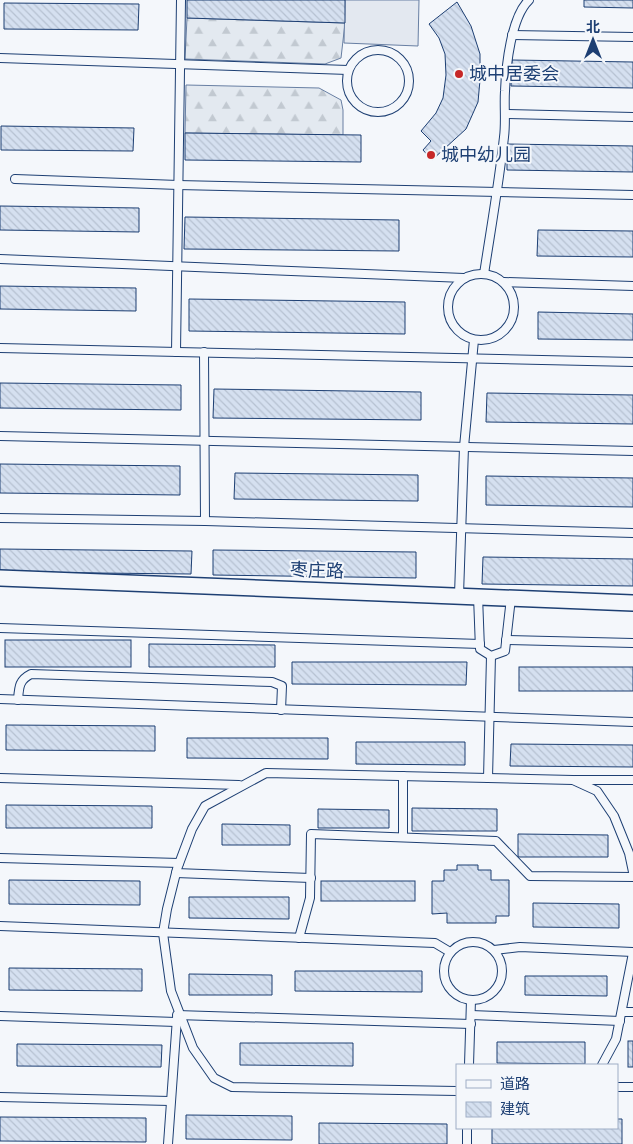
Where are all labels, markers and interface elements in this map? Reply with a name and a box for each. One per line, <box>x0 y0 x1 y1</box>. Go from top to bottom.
north arrow <box>568 15 618 65</box>
text: 北 <box>586 17 600 38</box>
place label: 城中居委会 <box>469 61 559 88</box>
marker: 城中居委会 <box>453 68 465 80</box>
place label: 城中幼儿园 <box>441 142 531 169</box>
marker: 城中幼儿园 <box>425 149 437 161</box>
street label: 枣庄路 <box>290 557 344 585</box>
legend <box>456 1064 618 1129</box>
text: 道路 <box>500 1073 530 1096</box>
text: 建筑 <box>500 1098 530 1121</box>

